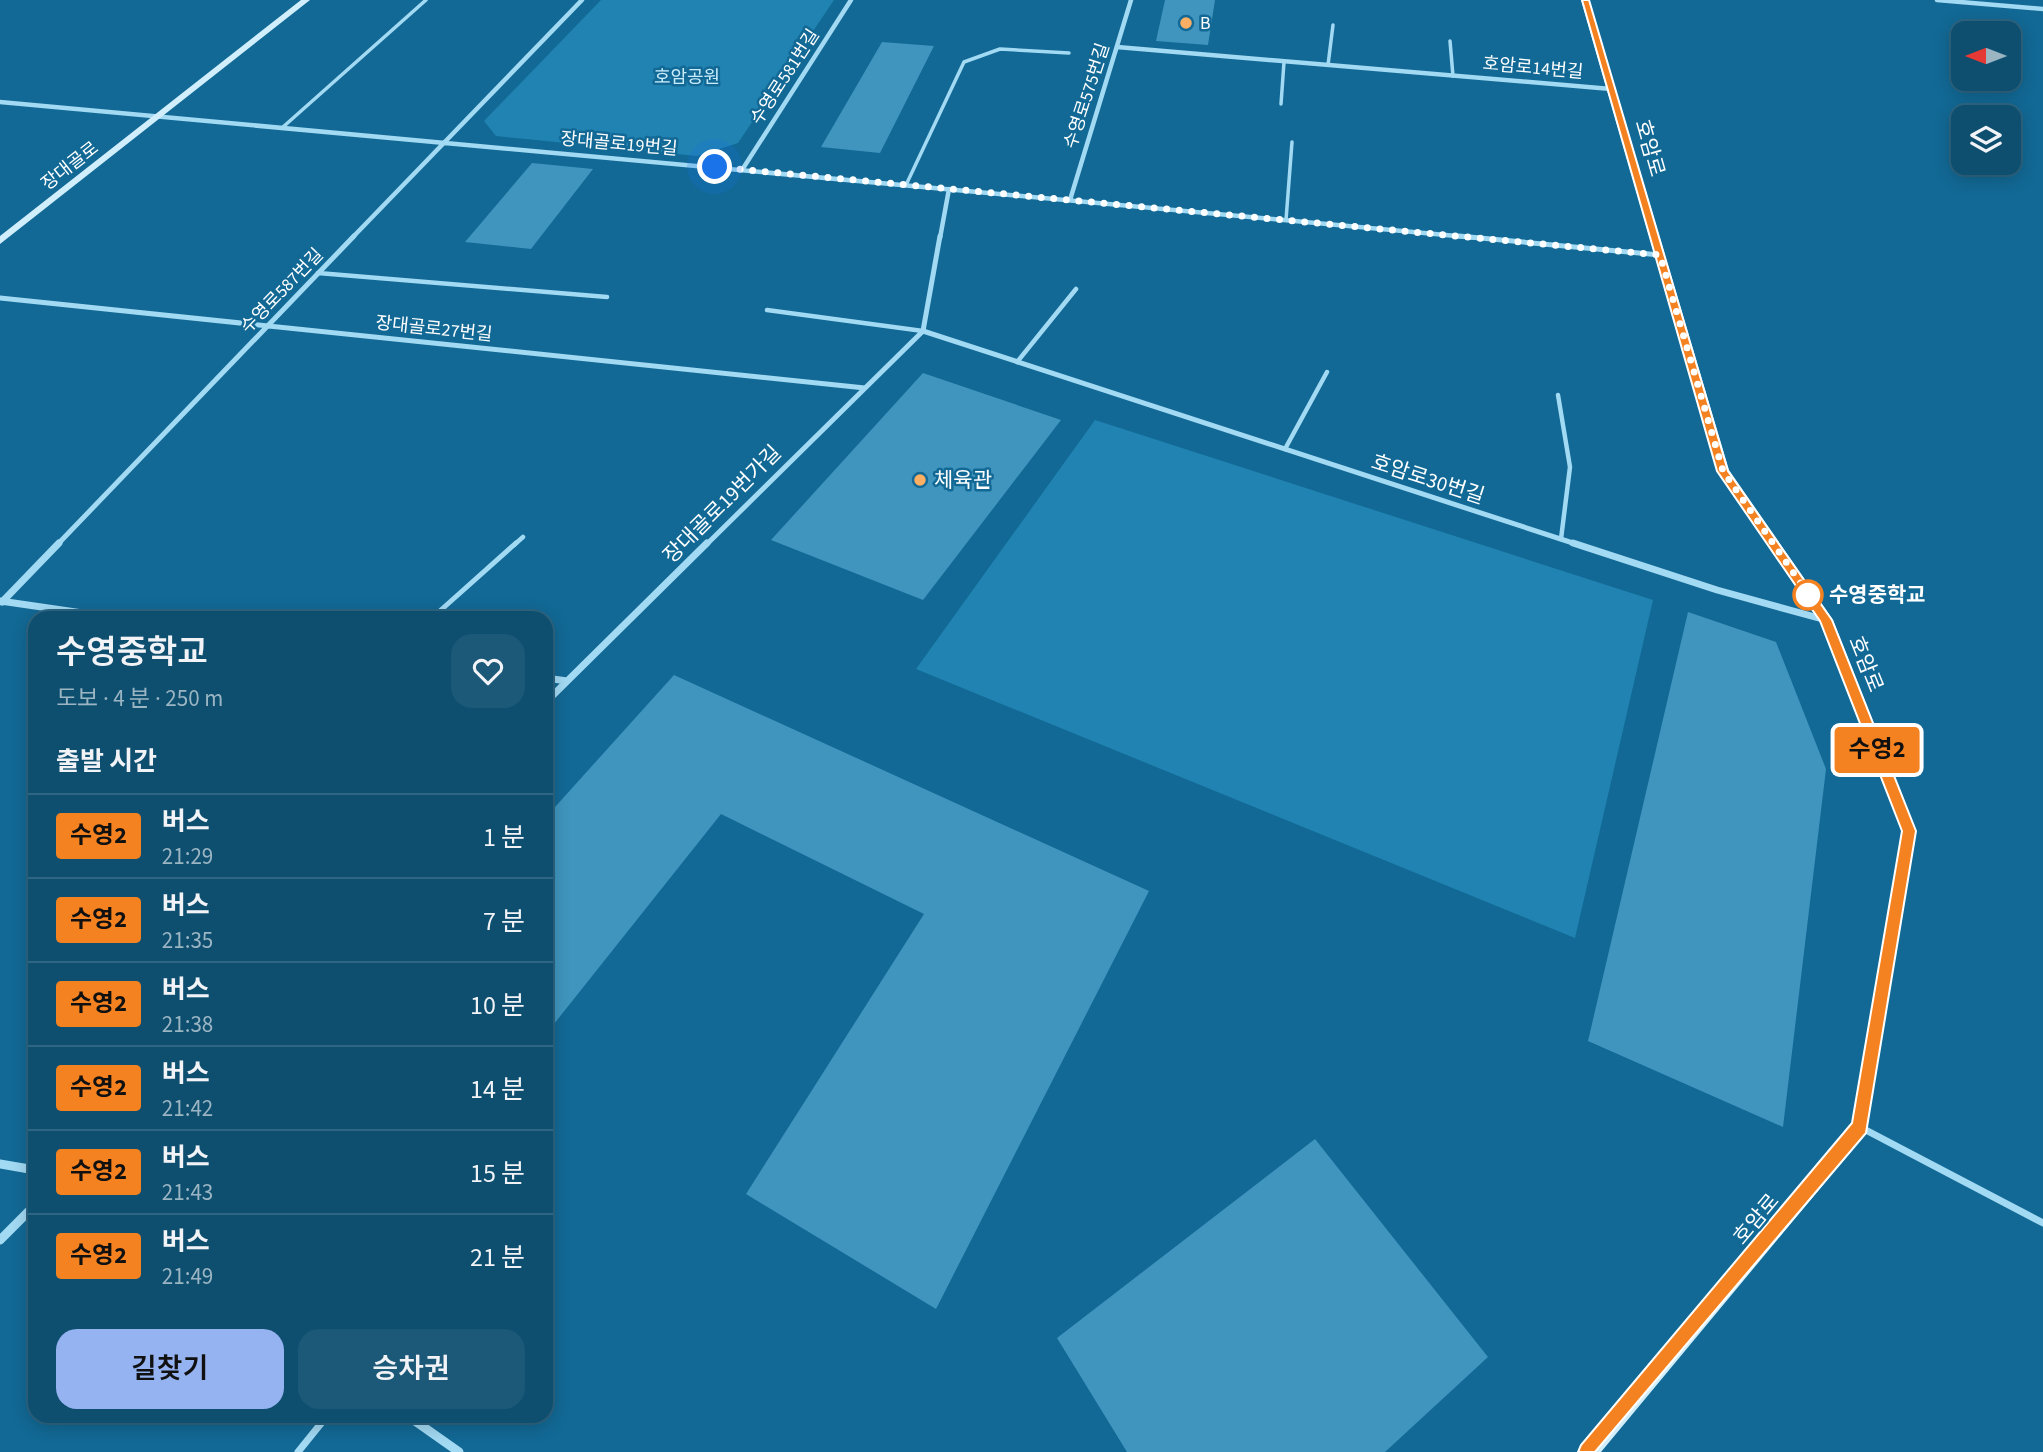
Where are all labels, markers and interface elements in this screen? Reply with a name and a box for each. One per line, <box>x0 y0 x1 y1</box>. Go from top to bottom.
place label: B <box>1200 11 1211 36</box>
marker: B <box>1178 15 1194 31</box>
north arrow <box>1951 21 2021 91</box>
map controls <box>1951 21 2021 175</box>
street label: 수영로581번길 <box>745 24 825 130</box>
street label: 수영로575번길 <box>1058 40 1116 152</box>
street label: 호암로14번길 <box>1482 51 1584 85</box>
park label: 호암공원 <box>654 65 720 90</box>
button: layers <box>1951 105 2021 175</box>
street label: 호암로 <box>1628 116 1672 180</box>
street label: 장대골로19번길 <box>560 126 678 162</box>
street label: 장대골로 <box>36 136 104 196</box>
your location <box>697 149 732 184</box>
street label: 수영로587번길 <box>235 243 329 339</box>
street label: 장대골로27번길 <box>374 310 494 348</box>
street label: 장대골로19번가길 <box>656 438 788 570</box>
street label: 호암로30번길 <box>1367 447 1489 511</box>
place label: 체육관 <box>934 465 992 495</box>
marker: 체육관 <box>912 472 928 488</box>
marker: 수영중학교 <box>1793 580 1823 610</box>
place label: 수영중학교 <box>1829 580 1926 610</box>
text: 수영중학교 <box>56 629 208 676</box>
street label: 호암로 <box>1841 632 1891 696</box>
button: heart <box>451 634 525 708</box>
text: 도보 · 4 분 · 250 m <box>56 682 223 715</box>
line badge: 수영2 <box>1837 727 1917 773</box>
text: 수영2 <box>1849 732 1905 767</box>
text: 출발 시간 <box>56 743 157 780</box>
text: 버스 <box>162 803 210 840</box>
text: 수영2 <box>70 818 127 853</box>
text: 1 분 <box>483 819 525 856</box>
text: 21:29 <box>162 840 213 873</box>
text: 버스 <box>162 887 210 924</box>
text: 수영2 <box>70 902 127 937</box>
text: 7 분 <box>483 903 525 940</box>
text: 21:35 <box>162 924 213 957</box>
text: 버스 <box>162 971 210 1008</box>
text: 수영2 <box>70 986 127 1021</box>
text: 10 분 <box>470 987 525 1024</box>
text: 21:38 <box>162 1008 213 1041</box>
text: 버스 <box>162 1055 210 1092</box>
text: 수영2 <box>70 1070 127 1105</box>
text: 14 분 <box>470 1071 525 1108</box>
text: 21:42 <box>162 1092 213 1125</box>
text: 버스 <box>162 1139 210 1176</box>
text: 수영2 <box>70 1154 127 1189</box>
text: 15 분 <box>470 1155 525 1192</box>
text: 21:43 <box>162 1176 213 1209</box>
street label: 호암로 <box>1726 1187 1786 1251</box>
text: 버스 <box>162 1223 210 1260</box>
text: 수영2 <box>70 1238 127 1273</box>
text: 21 분 <box>470 1239 525 1276</box>
text: 21:49 <box>162 1260 213 1293</box>
button: 길찾기 <box>56 1329 284 1409</box>
button: 승차권 <box>298 1329 525 1409</box>

